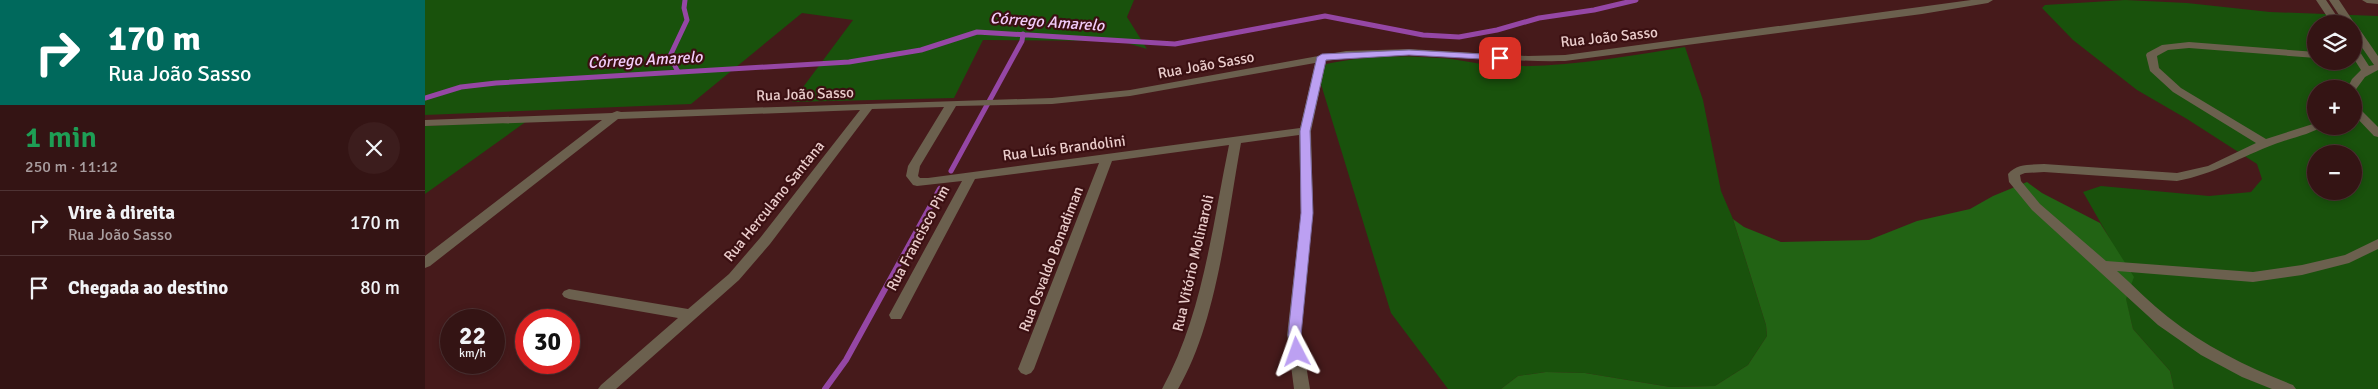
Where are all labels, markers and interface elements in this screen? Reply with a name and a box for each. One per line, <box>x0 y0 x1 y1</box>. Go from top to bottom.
water label: Córrego Amarelo <box>989 8 1106 36</box>
map controls <box>2307 15 2362 200</box>
button: layers <box>2307 15 2362 70</box>
text: 170 m <box>108 17 201 60</box>
icon: right <box>25 20 90 85</box>
street label: Rua João Sasso <box>1559 23 1659 51</box>
pin <box>1479 37 1521 79</box>
icon: arrive <box>1486 44 1514 72</box>
water label: Córrego Amarelo <box>587 47 703 73</box>
street label: Rua João Sasso <box>1156 48 1256 82</box>
text: Rua João Sasso <box>108 60 251 87</box>
button: + <box>2307 80 2362 135</box>
street label: Rua João Sasso <box>756 83 854 105</box>
text: 1 min <box>25 119 97 156</box>
button: close <box>348 122 400 174</box>
street label: Rua Luís Brandolini <box>1001 132 1127 164</box>
street label: Rua Herculano Santana <box>720 137 828 265</box>
button: − <box>2307 145 2362 200</box>
text: 250 m · 11:12 <box>25 157 118 177</box>
street label: Rua Francisco Pim <box>883 182 953 294</box>
street label: Rua Osvaldo Bonadiman <box>1015 184 1087 334</box>
street label: Rua Vitório Molinaroli <box>1169 193 1217 333</box>
text: Vire à direita <box>68 201 175 225</box>
icon: right <box>25 209 53 237</box>
text: 170 m <box>350 211 400 235</box>
text: Rua João Sasso <box>68 225 172 245</box>
icon: arrive <box>25 274 53 302</box>
text: Chegada ao destino <box>68 276 228 300</box>
text: 80 m <box>360 276 400 300</box>
speed limit sign: 30 <box>515 309 580 374</box>
text: 22 <box>459 320 486 351</box>
position arrow <box>1270 325 1322 377</box>
text: km/h <box>459 346 486 361</box>

